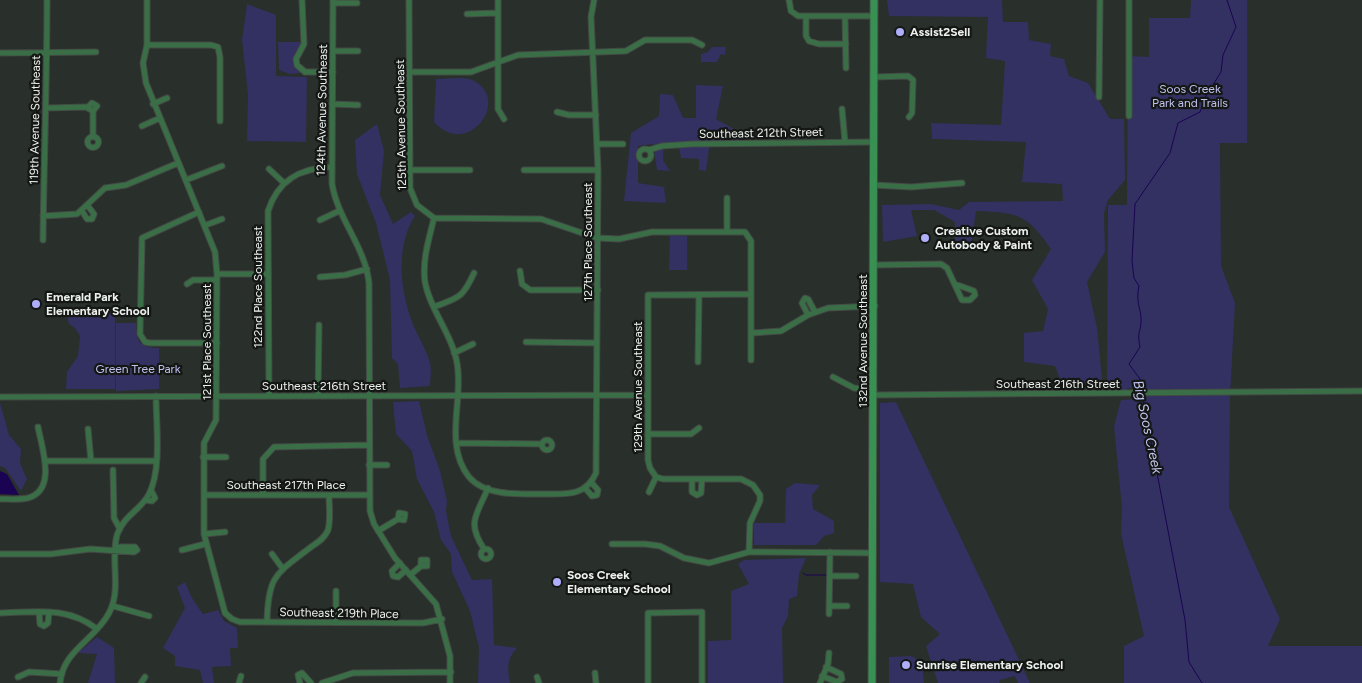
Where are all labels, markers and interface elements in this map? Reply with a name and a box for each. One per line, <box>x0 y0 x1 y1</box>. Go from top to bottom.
place label: Assist2Sell <box>910 25 970 39</box>
marker: Assist2Sell <box>894 26 906 38</box>
street label: 124th Avenue Southeast <box>314 43 330 176</box>
street label: 119th Avenue Southeast <box>27 55 43 185</box>
street label: 125th Avenue Southeast <box>393 59 409 191</box>
park label: Soos Creek Park and Trails <box>1152 82 1228 110</box>
street label: Southeast 212th Street <box>699 125 824 141</box>
street label: 127th Place Southeast <box>581 182 595 302</box>
place label: Creative Custom Autobody & Paint <box>935 224 1032 252</box>
street label: 122nd Place Southeast <box>251 226 265 348</box>
marker: Creative Custom Autobody & Paint <box>919 232 931 244</box>
street label: 132nd Avenue Southeast <box>856 274 870 408</box>
street label: 121st Place Southeast <box>200 283 214 400</box>
place label: Emerald Park Elementary School <box>46 290 150 318</box>
marker: Emerald Park Elementary School <box>30 298 42 310</box>
street label: 129th Avenue Southeast <box>631 321 645 453</box>
park label: Green Tree Park <box>96 362 181 376</box>
street label: Southeast 216th Street <box>996 377 1121 391</box>
street label: Southeast 216th Street <box>262 379 387 393</box>
water label: Big Soos Creek <box>1129 379 1166 477</box>
street label: Southeast 217th Place <box>226 478 346 492</box>
place label: Soos Creek Elementary School <box>567 568 671 596</box>
marker: Soos Creek Elementary School <box>551 576 563 588</box>
street label: Southeast 219th Place <box>279 605 399 621</box>
place label: Sunrise Elementary School <box>916 658 1063 672</box>
marker: Sunrise Elementary School <box>900 659 912 671</box>

